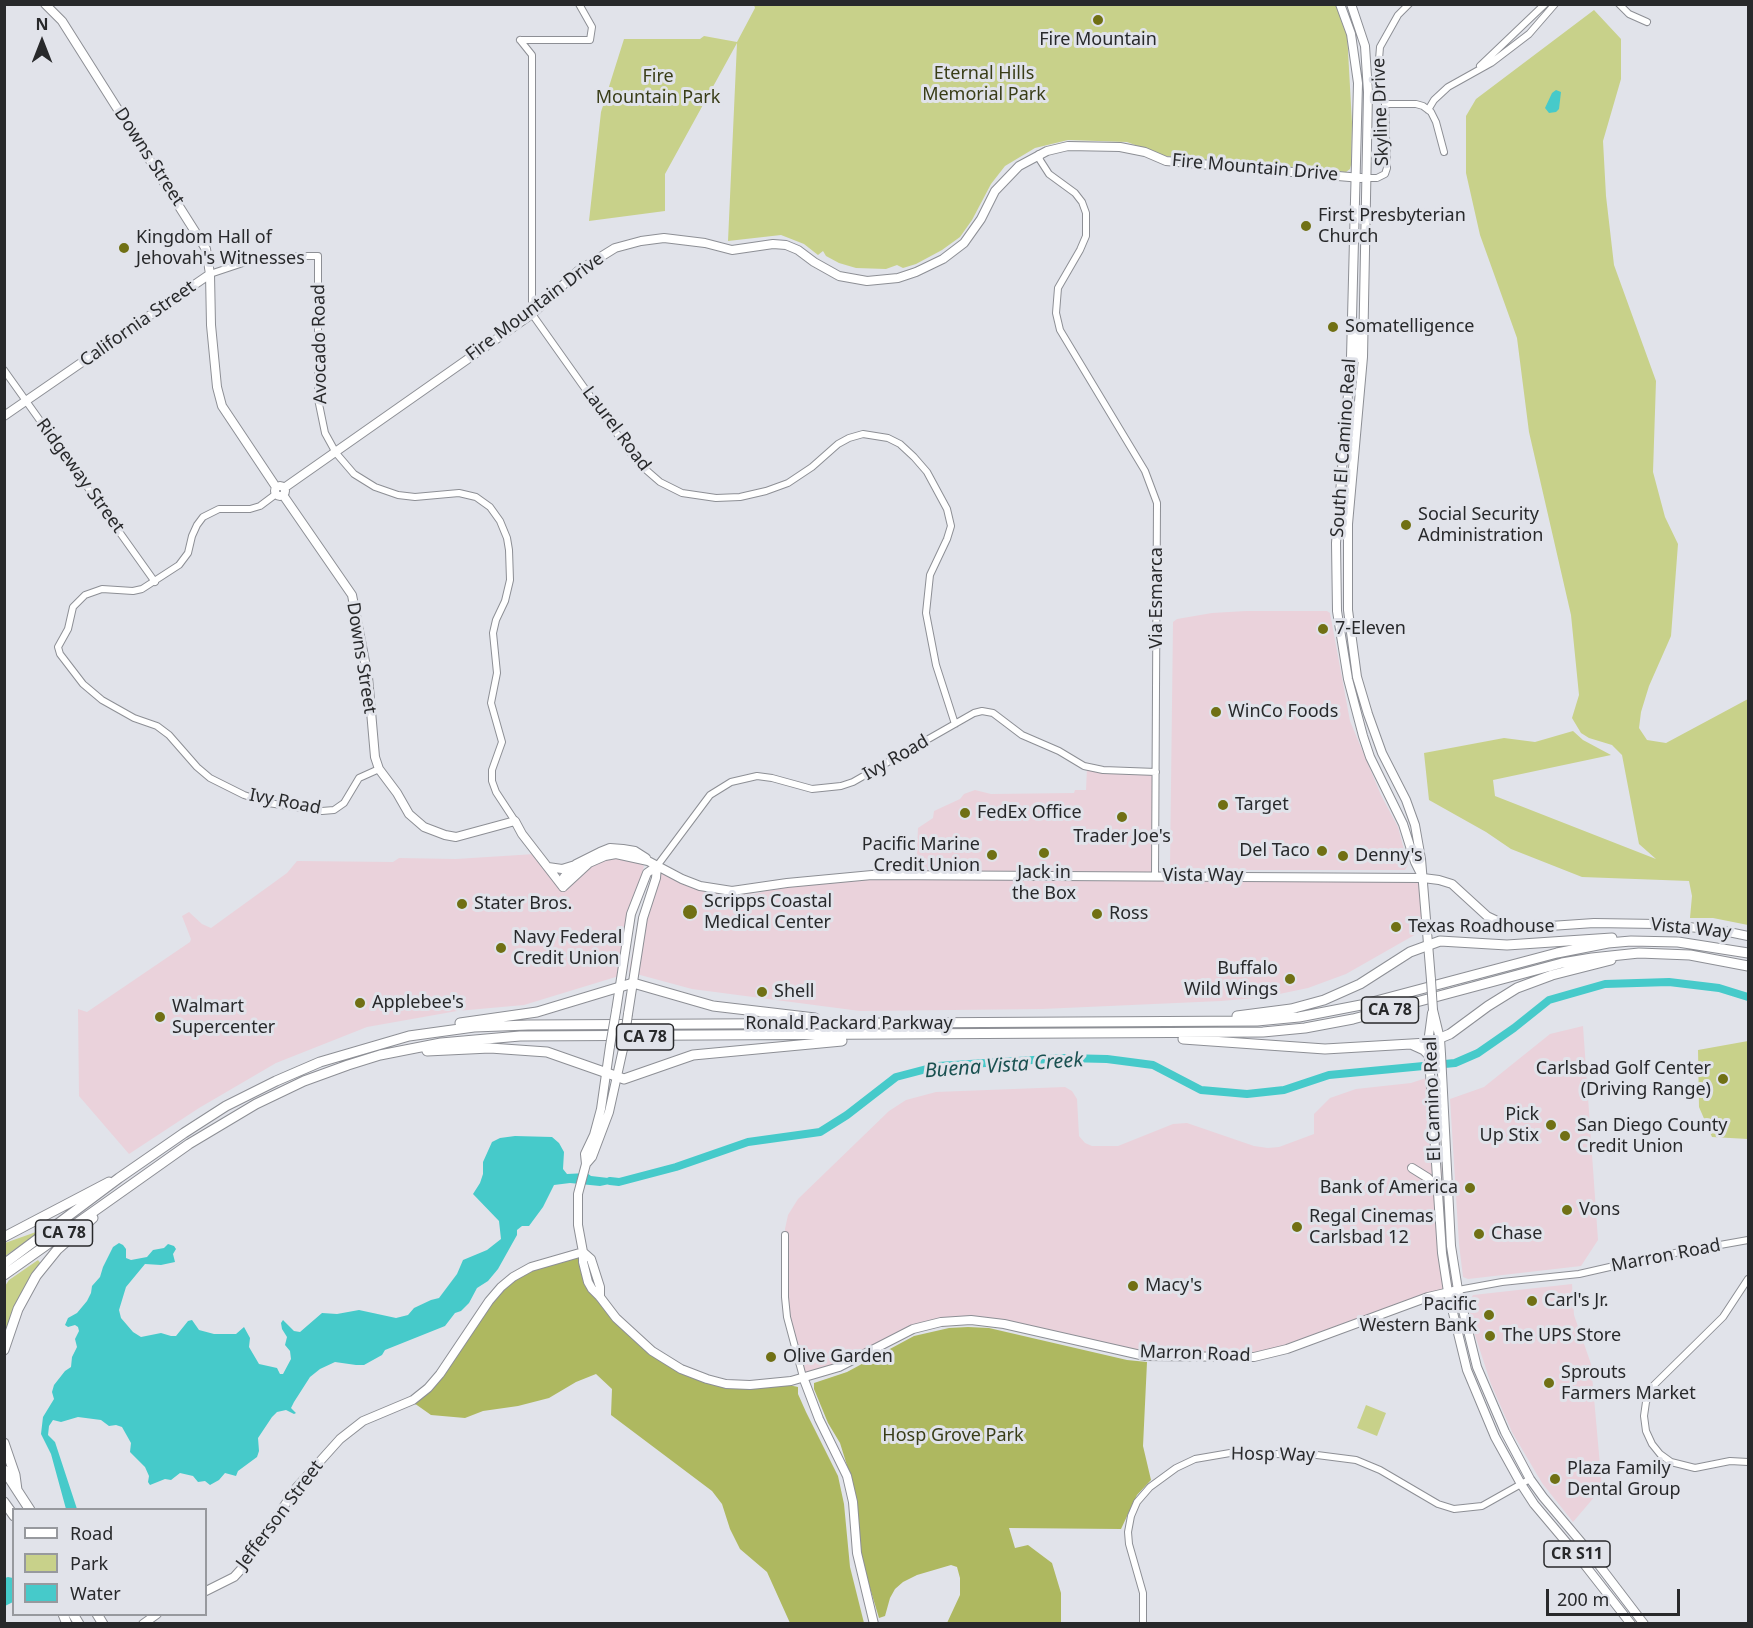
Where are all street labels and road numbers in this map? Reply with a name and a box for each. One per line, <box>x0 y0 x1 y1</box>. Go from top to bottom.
street label: Skyline Drive <box>1368 57 1394 167</box>
street label: Downs Street <box>109 104 189 210</box>
street label: Fire Mountain Drive <box>1171 150 1339 186</box>
street label: Fire Mountain Drive <box>462 248 608 366</box>
street label: California Street <box>76 276 200 372</box>
street label: Avocado Road <box>308 284 332 404</box>
street label: South El Camino Real <box>1327 358 1361 538</box>
street label: Laurel Road <box>577 382 655 476</box>
street label: Ridgeway Street <box>31 415 129 537</box>
street label: Via Esmarca <box>1146 547 1168 649</box>
street label: Downs Street <box>342 601 380 715</box>
street label: Ivy Road <box>859 731 933 785</box>
street label: Ivy Road <box>247 784 323 820</box>
street label: Vista Way <box>1163 865 1243 887</box>
street label: Vista Way <box>1650 914 1732 944</box>
road number: CA 78 <box>1362 997 1418 1023</box>
street label: Ronald Packard Parkway <box>745 1013 953 1035</box>
road number: CA 78 <box>616 1024 674 1050</box>
street label: El Camino Real <box>1420 1036 1446 1162</box>
road number: CA 78 <box>36 1220 92 1246</box>
street label: Marron Road <box>1610 1235 1722 1277</box>
street label: Marron Road <box>1139 1341 1251 1367</box>
street label: Hosp Way <box>1231 1443 1315 1467</box>
street label: Jefferson Street <box>232 1456 328 1574</box>
road number: CR S11 <box>1544 1541 1610 1567</box>

